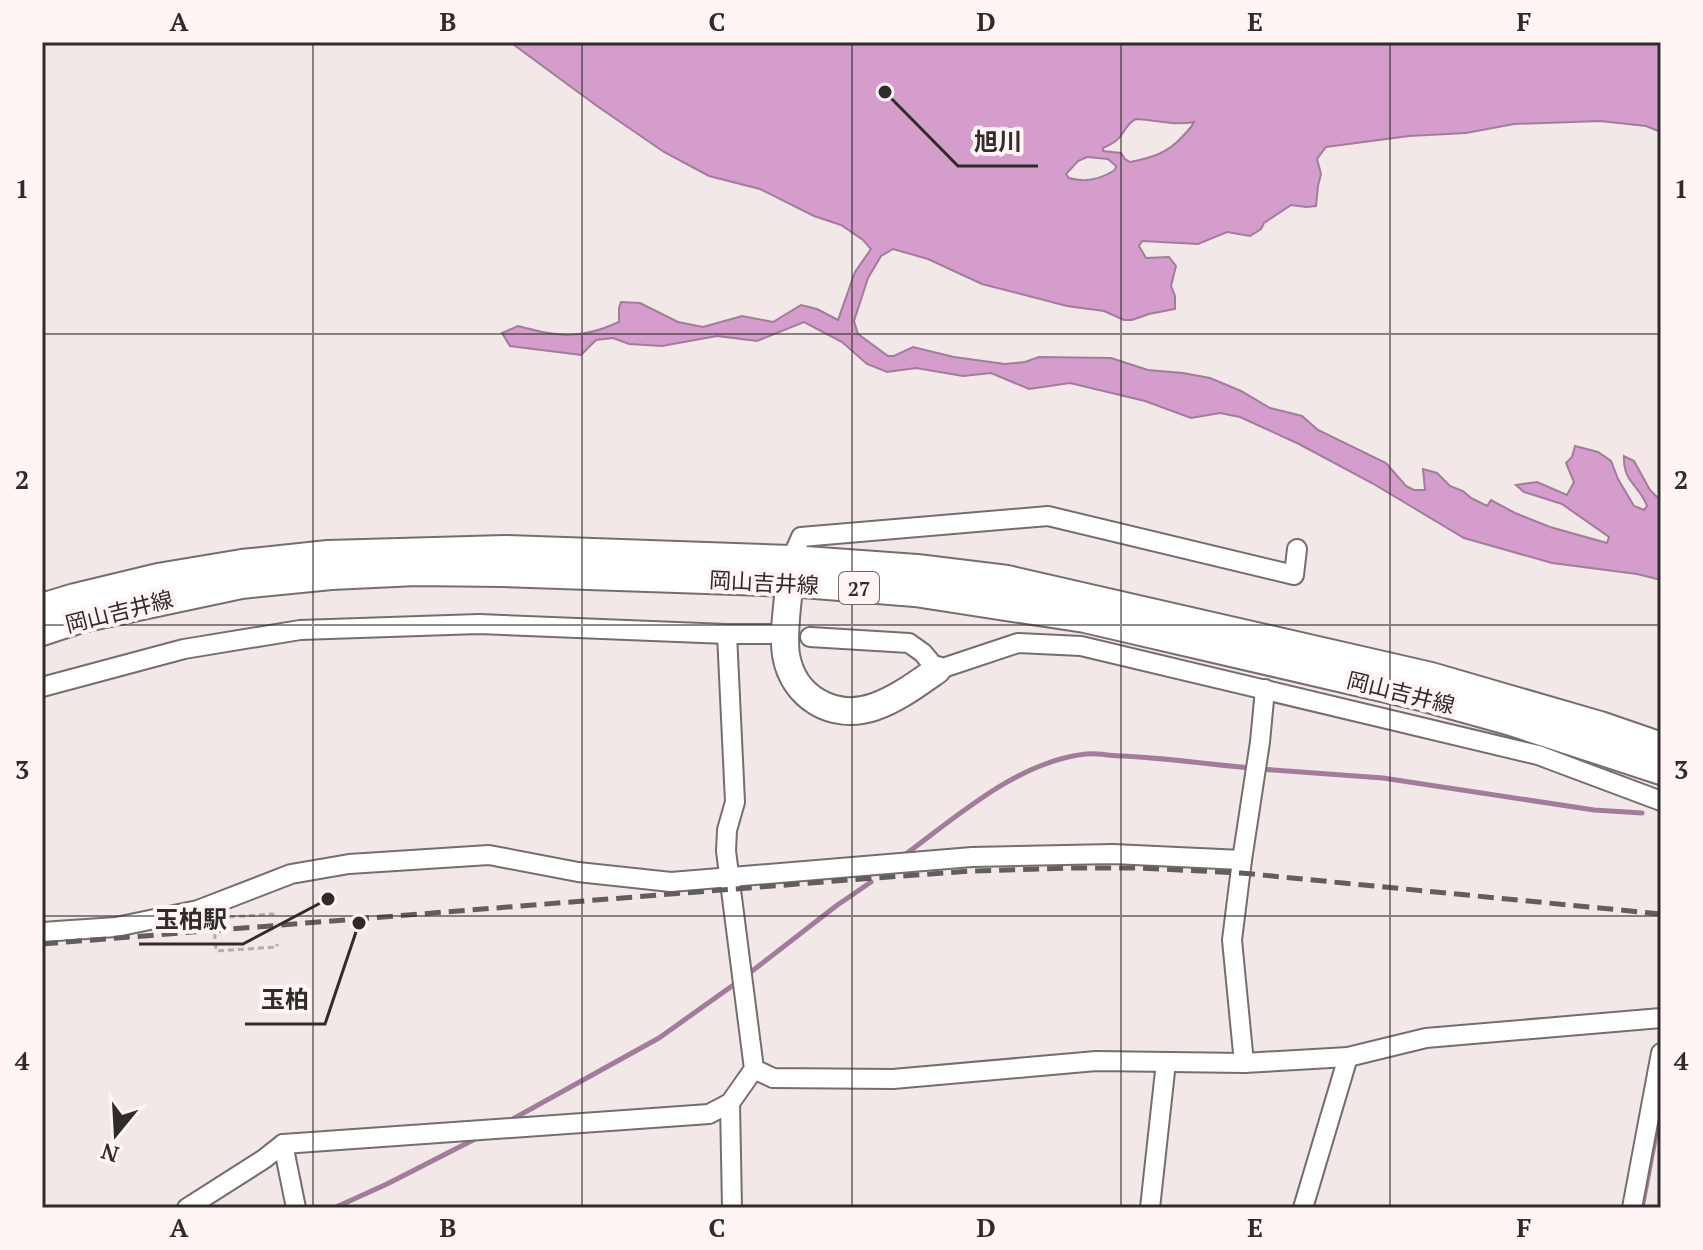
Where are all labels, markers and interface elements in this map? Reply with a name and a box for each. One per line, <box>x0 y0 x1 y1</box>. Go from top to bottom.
text: A <box>170 4 189 38</box>
text: B <box>440 4 456 38</box>
text: C <box>709 4 725 38</box>
text: D <box>976 4 996 38</box>
text: E <box>1247 4 1263 38</box>
text: F <box>1517 4 1532 38</box>
callout: 旭川 <box>958 118 1038 166</box>
text: 旭川 <box>974 125 1022 157</box>
text: 1 <box>15 171 29 205</box>
text: 1 <box>1674 171 1688 205</box>
text: 2 <box>15 462 29 496</box>
text: 2 <box>1674 462 1688 496</box>
street label: 岡山吉井線 <box>708 565 820 599</box>
road number: 27 <box>839 572 879 604</box>
street label: 岡山吉井線 <box>62 584 176 638</box>
street label: 岡山吉井線 <box>1344 665 1458 719</box>
text: 3 <box>15 752 29 786</box>
text: 3 <box>1674 752 1688 786</box>
callout: 玉柏駅 <box>139 896 243 944</box>
text: 玉柏駅 <box>155 903 227 935</box>
callout: 玉柏 <box>245 976 325 1024</box>
text: 玉柏 <box>261 983 309 1015</box>
text: 4 <box>15 1043 30 1077</box>
text: 4 <box>1674 1043 1689 1077</box>
north arrow <box>76 1094 156 1174</box>
text: N <box>97 1137 122 1170</box>
text: A <box>170 1210 189 1244</box>
text: B <box>440 1210 456 1244</box>
text: C <box>709 1210 725 1244</box>
text: D <box>976 1210 996 1244</box>
text: E <box>1247 1210 1263 1244</box>
text: F <box>1517 1210 1532 1244</box>

